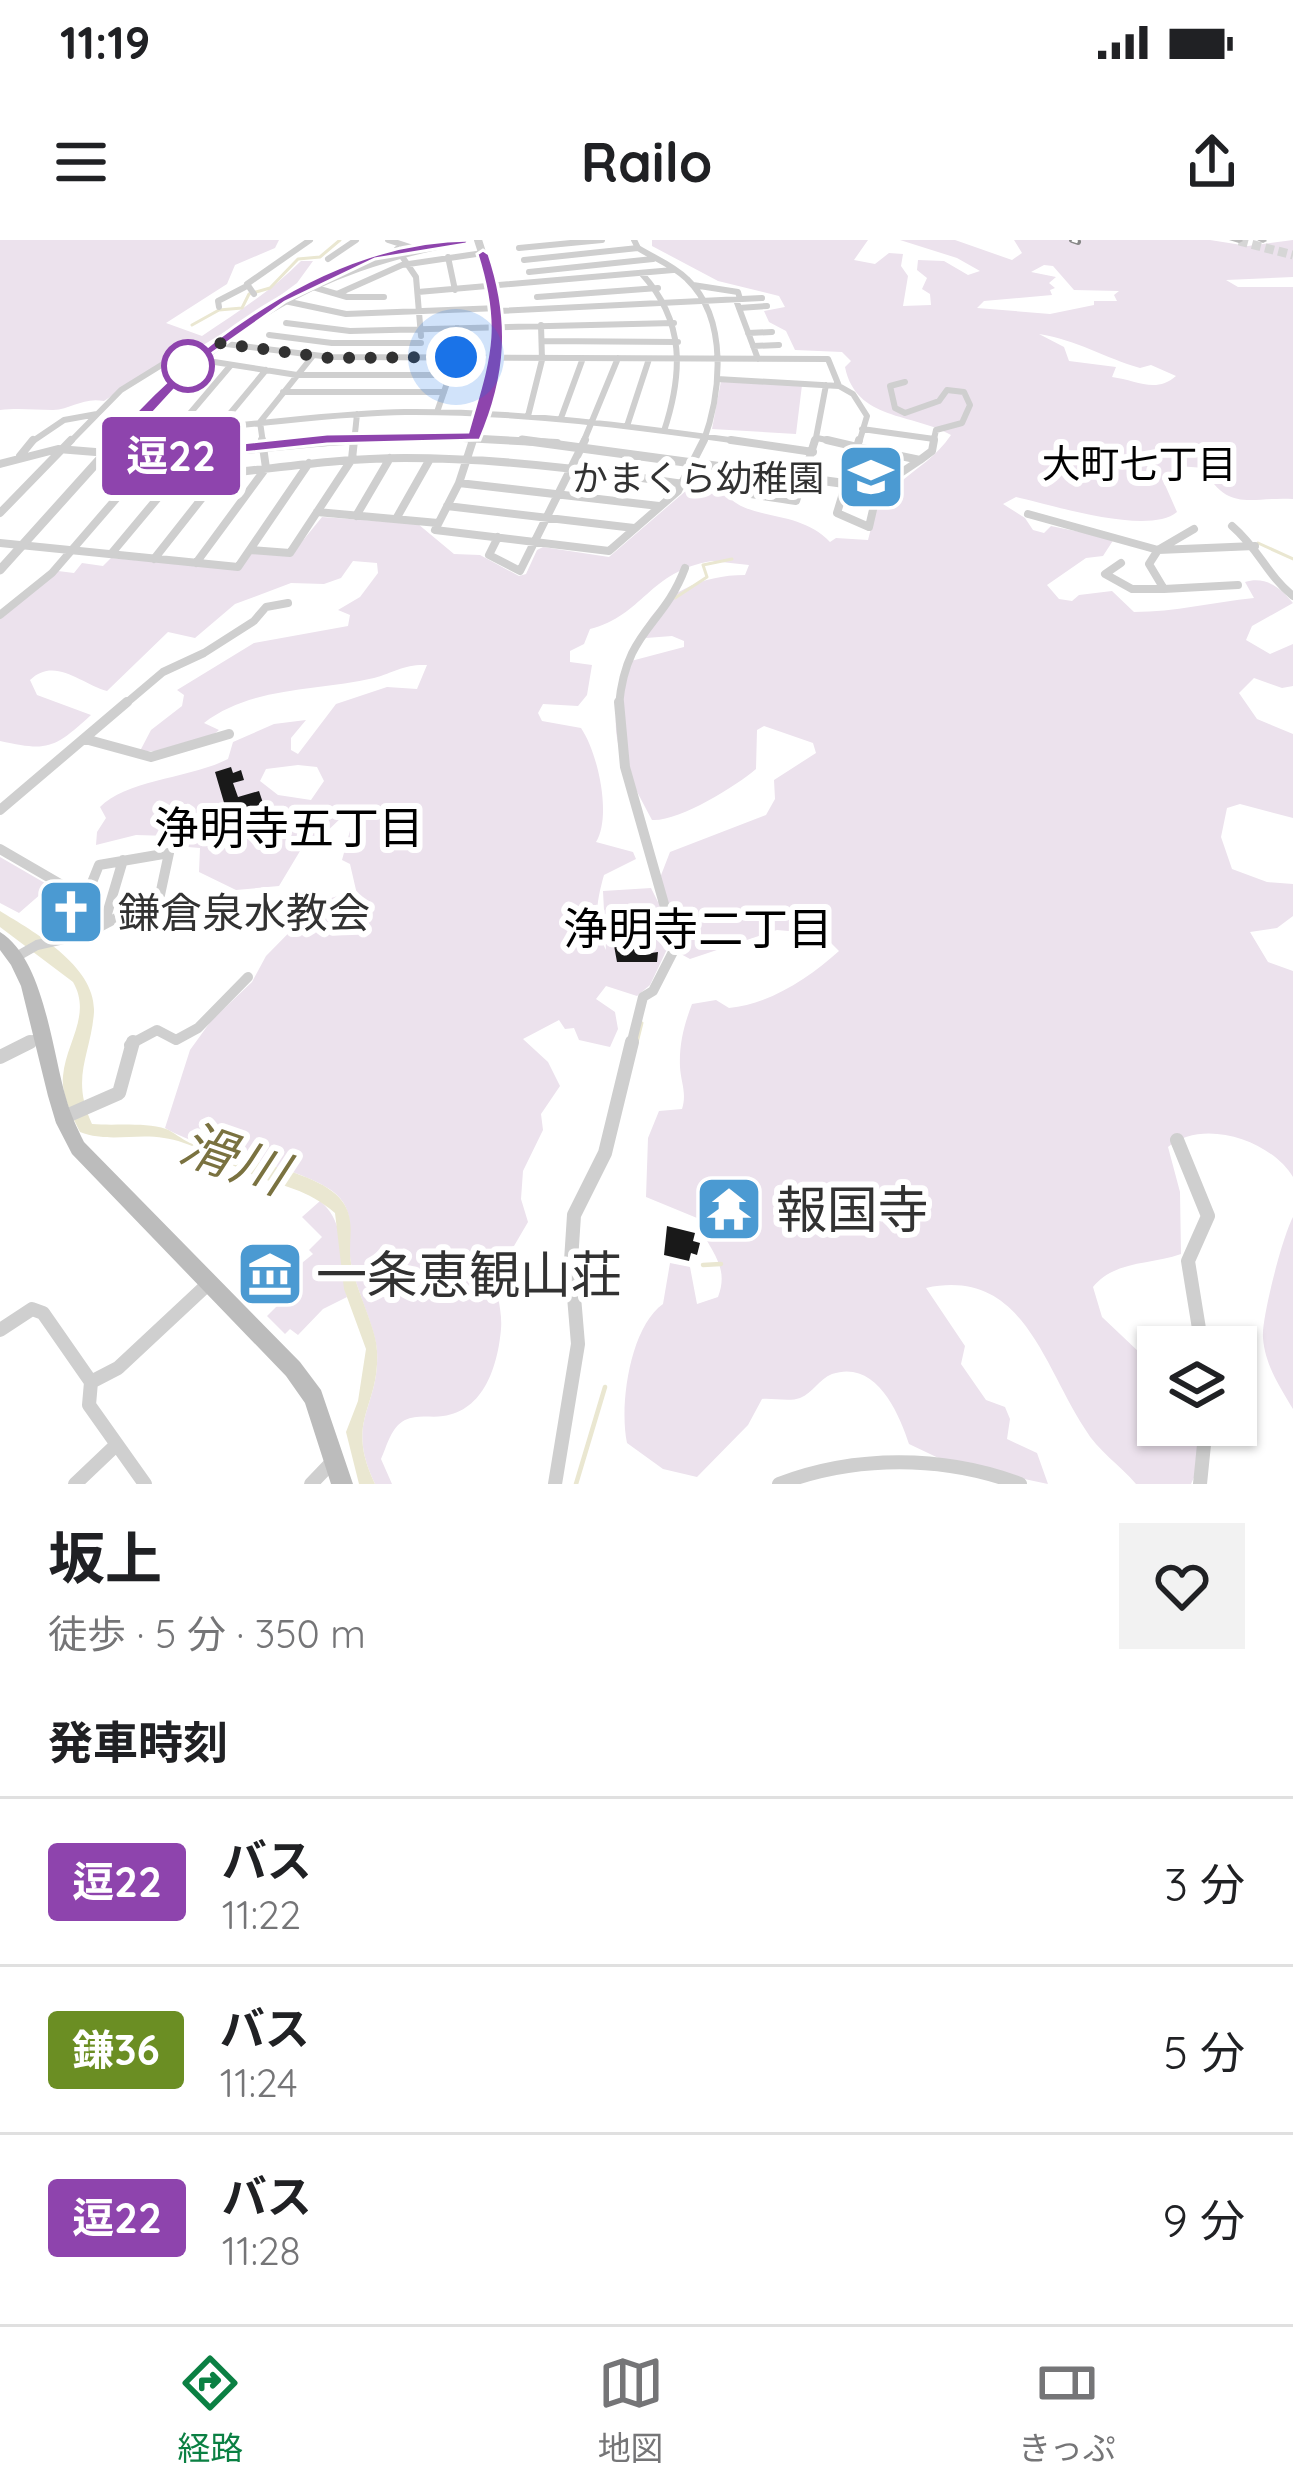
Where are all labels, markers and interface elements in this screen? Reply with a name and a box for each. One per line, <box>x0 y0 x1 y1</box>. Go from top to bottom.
text: 11:19 <box>60 14 150 70</box>
text: Railo <box>581 128 712 196</box>
icon: menu <box>48 129 114 195</box>
icon: share <box>1179 129 1245 195</box>
your location <box>426 327 486 387</box>
unlabelled marker <box>163 341 213 391</box>
line badge: 逗22 <box>102 417 240 495</box>
text: 逗22 <box>126 429 216 482</box>
district label: 大町七丁目 <box>1041 439 1237 488</box>
school or university icon: かまくら幼稚園 <box>836 442 906 512</box>
place label: かまくら幼稚園 <box>572 455 824 500</box>
district label: 浄明寺五丁目 <box>154 799 424 855</box>
church icon: 鎌倉泉水教会 <box>36 877 106 947</box>
place label: 鎌倉泉水教会 <box>118 886 370 939</box>
district label: 浄明寺二丁目 <box>563 900 833 956</box>
water label: 滑川 <box>172 1108 301 1209</box>
temple icon: 報国寺 <box>694 1174 764 1244</box>
place label: 報国寺 <box>776 1177 929 1241</box>
museum icon: 一条恵観山荘 <box>235 1239 305 1309</box>
place label: 一条恵観山荘 <box>316 1242 622 1306</box>
map controls <box>1137 1326 1257 1446</box>
button: layers <box>1137 1326 1257 1446</box>
text: 坂上 <box>48 1522 162 1593</box>
button: heart <box>1119 1523 1245 1649</box>
text: 徒歩 · 5 分 · 350 m <box>48 1609 366 1658</box>
text: 発車時刻 <box>48 1714 228 1770</box>
text: バス <box>222 1832 312 1888</box>
text: 逗22 <box>72 1855 162 1908</box>
text: 3 分 <box>1164 1856 1245 1912</box>
text: 11:22 <box>222 1890 301 1939</box>
text: バス <box>220 2000 310 2056</box>
text: 鎌36 <box>72 2023 160 2076</box>
text: 5 分 <box>1163 2024 1245 2080</box>
text: 11:24 <box>220 2058 298 2107</box>
text: バス <box>222 2168 312 2224</box>
text: 逗22 <box>72 2191 162 2244</box>
text: 9 分 <box>1163 2192 1245 2248</box>
text: 11:28 <box>222 2226 301 2275</box>
tab: 経路 <box>177 2350 243 2470</box>
tab: 地図 <box>598 2350 664 2470</box>
tab: きっぷ <box>1018 2350 1116 2470</box>

